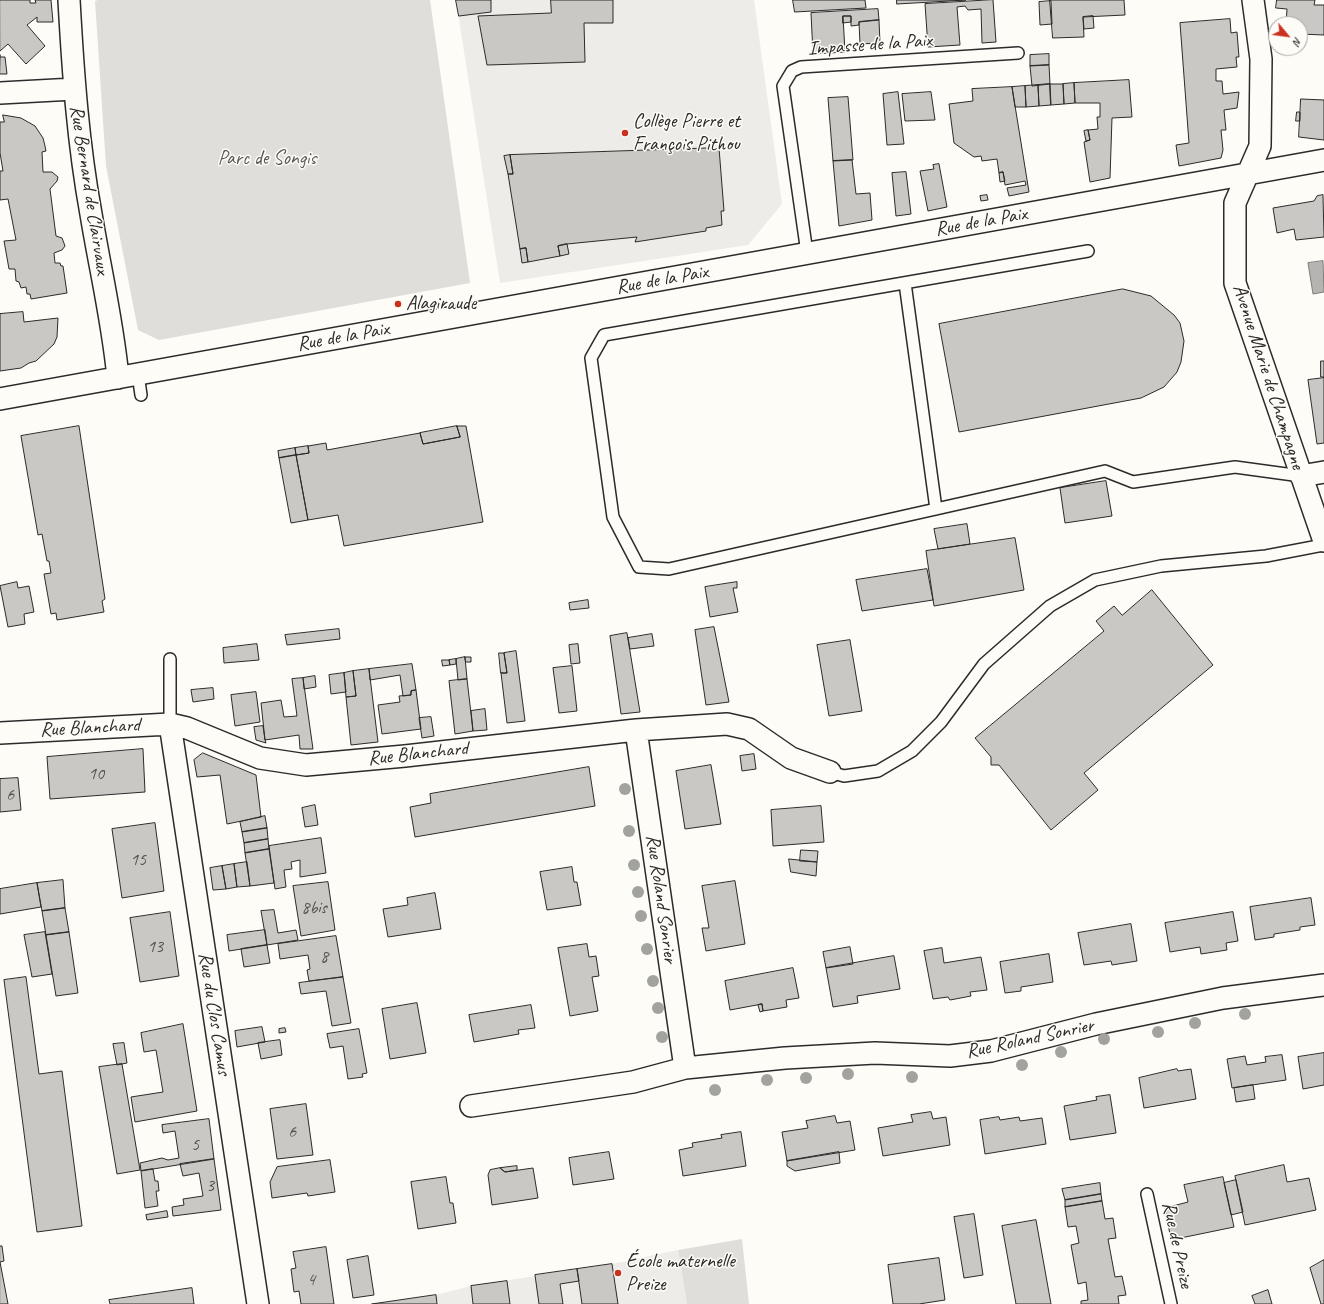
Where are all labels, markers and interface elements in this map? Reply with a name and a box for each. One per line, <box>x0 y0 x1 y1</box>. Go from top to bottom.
north arrow <box>1268 16 1308 56</box>
street label: Impasse de la Paix <box>807 29 933 61</box>
text: N <box>1290 35 1305 48</box>
street label: Rue Bernard de Clairvaux <box>64 104 114 276</box>
place label: Collège Pierre et François Pithou <box>633 110 740 157</box>
marker: Collège Pierre et François Pithou <box>620 128 630 138</box>
park label: Parc de Songis <box>218 147 316 171</box>
street label: Rue de la Paix <box>933 202 1029 242</box>
street label: Rue de la Paix <box>614 260 710 300</box>
street label: Avenue Marie de Champagne <box>1227 281 1309 473</box>
place label: Alagiraude <box>406 292 476 316</box>
marker: Alagiraude <box>393 299 403 309</box>
street label: Rue de la Paix <box>295 317 391 357</box>
street label: Rue Blanchard <box>39 713 141 743</box>
street label: Rue Blanchard <box>367 737 469 771</box>
house number: 10 <box>88 763 104 785</box>
house number: 6 <box>6 784 14 806</box>
street label: Rue Roland Sonrier <box>640 833 682 965</box>
house number: 15 <box>130 849 146 871</box>
house number: 8bis <box>301 897 327 919</box>
house number: 13 <box>147 936 163 958</box>
house number: 8 <box>320 946 328 968</box>
street label: Rue du Clos Camus <box>192 951 236 1077</box>
street label: Rue Roland Sonrier <box>964 1014 1096 1064</box>
house number: 6 <box>288 1121 296 1143</box>
house number: 5 <box>191 1134 199 1156</box>
house number: 3 <box>206 1175 214 1197</box>
street label: Rue de Preize <box>1156 1200 1198 1290</box>
place label: École maternelle Preize <box>626 1250 735 1297</box>
marker: École maternelle Preize <box>613 1268 623 1278</box>
house number: 4 <box>307 1269 315 1291</box>

